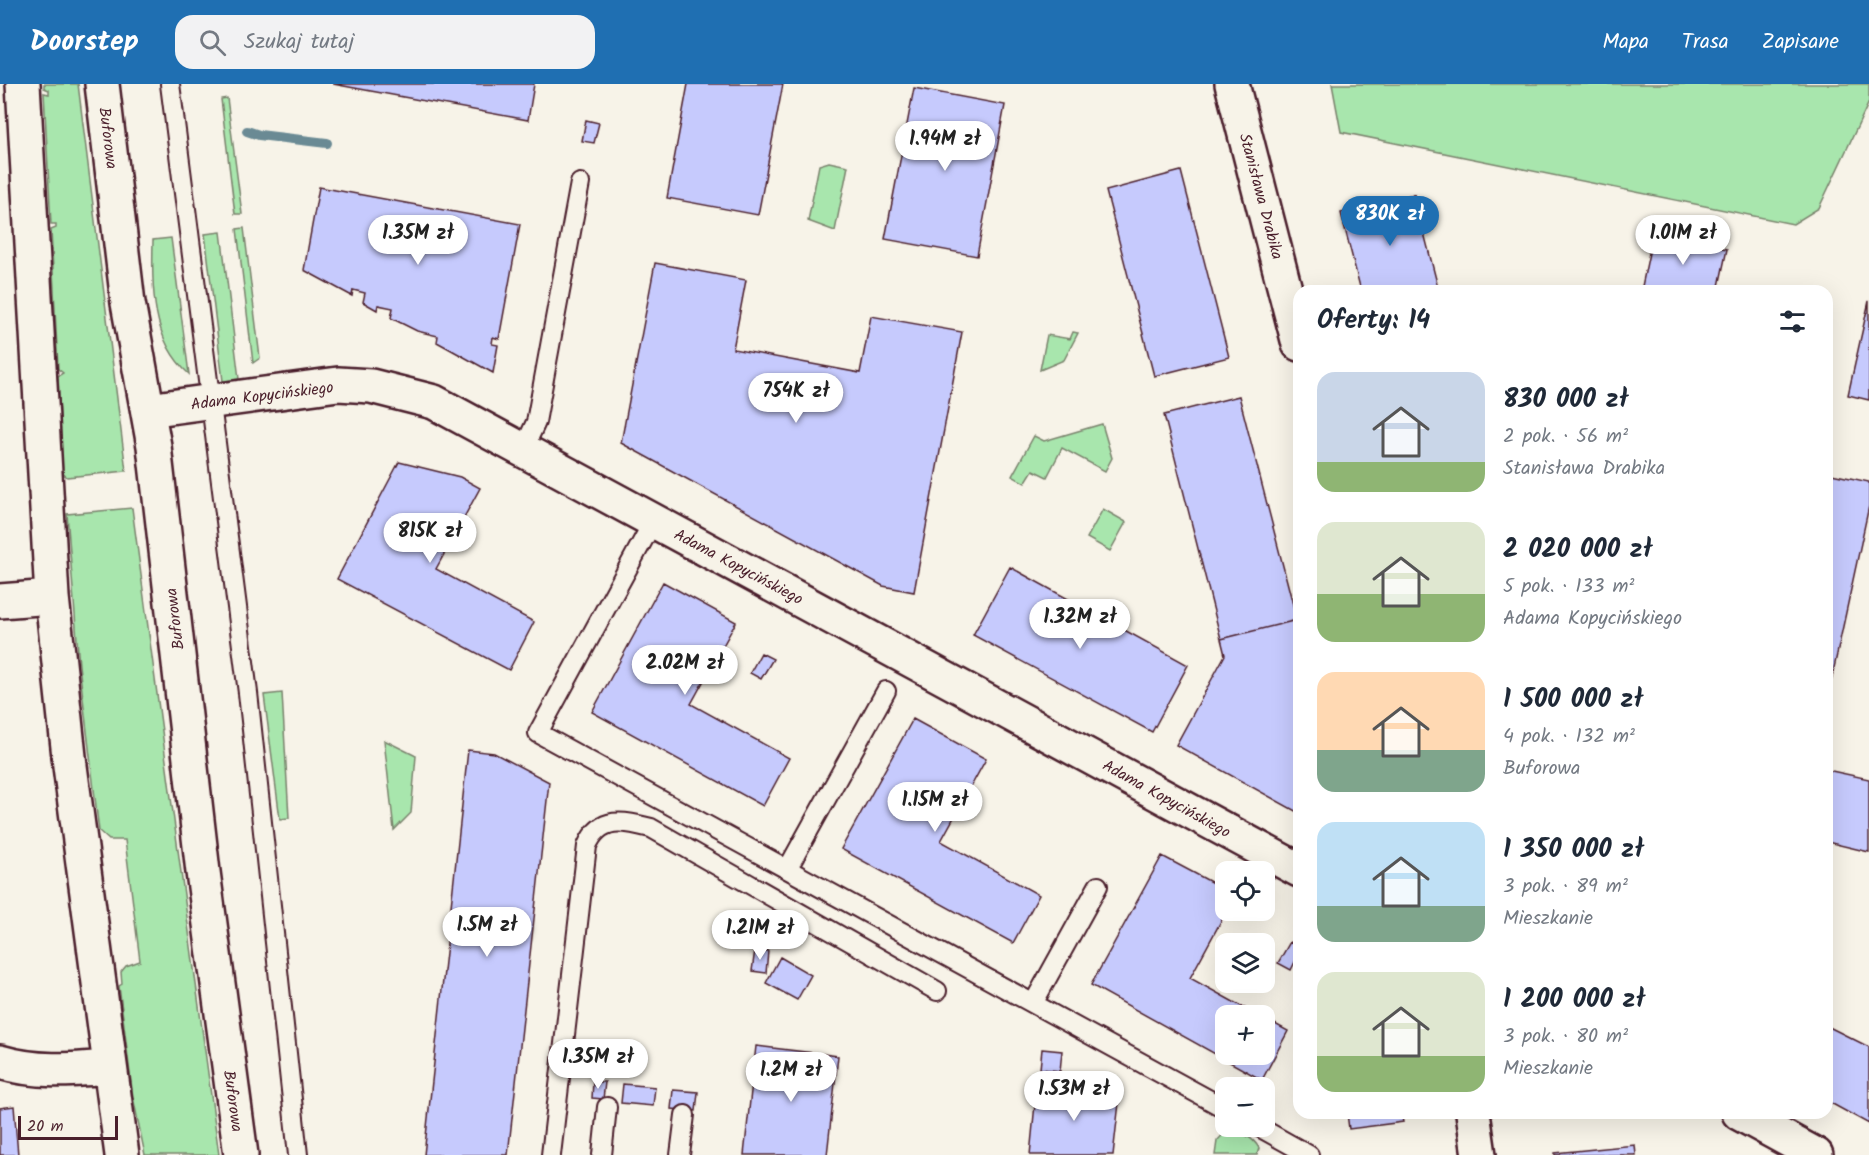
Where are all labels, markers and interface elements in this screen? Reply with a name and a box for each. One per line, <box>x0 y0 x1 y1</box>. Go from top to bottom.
search box <box>175 15 595 69</box>
text: Doorstep <box>30 20 139 65</box>
text: Szukaj tutaj <box>244 25 354 60</box>
icon: search <box>196 26 229 59</box>
text: Mapa <box>1603 26 1649 59</box>
text: Trasa <box>1682 26 1729 59</box>
text: Zapisane <box>1762 26 1839 59</box>
street label: Buforowa <box>91 106 124 170</box>
pin: 1.94M zł <box>883 121 1007 172</box>
text: 1.94M zł <box>909 124 981 156</box>
street label: Stanisława Drabika <box>1232 131 1289 262</box>
pin: 830K zł <box>1335 196 1445 247</box>
text: 830K zł <box>1355 199 1425 231</box>
pin: 1.35M zł <box>356 215 480 266</box>
pin: 1.01M zł <box>1621 215 1745 266</box>
text: 1.35M zł <box>382 218 454 250</box>
text: 1.01M zł <box>1649 218 1717 250</box>
text: Oferty: 14 <box>1317 300 1430 342</box>
icon: filters <box>1776 305 1809 338</box>
pin: 754K zł <box>741 373 851 424</box>
street label: Adama Kopycińskiego <box>190 375 335 418</box>
text: 754K zł <box>762 376 830 408</box>
text: 830 000 zł <box>1503 379 1628 421</box>
icon: home <box>1365 396 1437 468</box>
text: 2 pok. · 56 m² <box>1503 421 1628 453</box>
text: Stanisława Drabika <box>1503 453 1665 485</box>
pin: 815K zł <box>375 513 485 564</box>
text: 815K zł <box>398 516 462 548</box>
street label: Adama Kopycińskiego <box>669 523 807 612</box>
text: 2 020 000 zł <box>1503 529 1652 571</box>
icon: home <box>1365 546 1437 618</box>
text: 5 pok. · 133 m² <box>1503 571 1635 603</box>
street label: Buforowa <box>159 587 192 651</box>
pin: 1.32M zł <box>1018 599 1142 650</box>
text: 1.32M zł <box>1043 602 1117 634</box>
text: Adama Kopycińskiego <box>1503 603 1682 635</box>
pin: 2.02M zł <box>623 645 747 696</box>
text: 2.02M zł <box>646 648 724 680</box>
text: 1 500 000 zł <box>1503 679 1643 721</box>
icon: home <box>1365 696 1437 768</box>
text: 4 pok. · 132 m² <box>1503 721 1635 753</box>
text: Buforowa <box>1503 753 1580 785</box>
street label: Adama Kopycińskiego <box>1098 754 1235 845</box>
pin: 1.15M zł <box>873 782 997 833</box>
text: 1.15M zł <box>901 785 969 817</box>
text: 1 350 000 zł <box>1503 829 1644 871</box>
icon: home <box>1365 846 1437 918</box>
map controls <box>1215 861 1275 1137</box>
button: locate <box>1215 861 1275 921</box>
text: 3 pok. · 89 m² <box>1503 871 1628 903</box>
text: Mieszkanie <box>1503 903 1593 935</box>
pin: 1.5M zł <box>432 907 542 958</box>
text: 1.5M zł <box>457 910 517 942</box>
pin: 1.21M zł <box>698 910 822 961</box>
text: 1.21M zł <box>726 913 794 945</box>
button: layers <box>1215 933 1275 993</box>
text: 1 200 000 zł <box>1503 979 1645 1021</box>
icon: home <box>1365 996 1437 1068</box>
button: + <box>1215 1005 1275 1065</box>
text: 3 pok. · 80 m² <box>1503 1021 1628 1053</box>
pin: 1.35M zł <box>536 1039 660 1090</box>
text: 1.35M zł <box>562 1042 634 1074</box>
pin: 1.2M zł <box>736 1052 846 1103</box>
text: Mieszkanie <box>1503 1053 1593 1085</box>
text: 1.2M zł <box>760 1055 822 1087</box>
street label: Buforowa <box>216 1069 249 1134</box>
pin: 1.53M zł <box>1012 1071 1136 1122</box>
text: 1.53M zł <box>1038 1074 1110 1106</box>
button: − <box>1215 1077 1275 1137</box>
scale bar <box>18 1113 118 1140</box>
text: 20 m <box>27 1114 63 1139</box>

